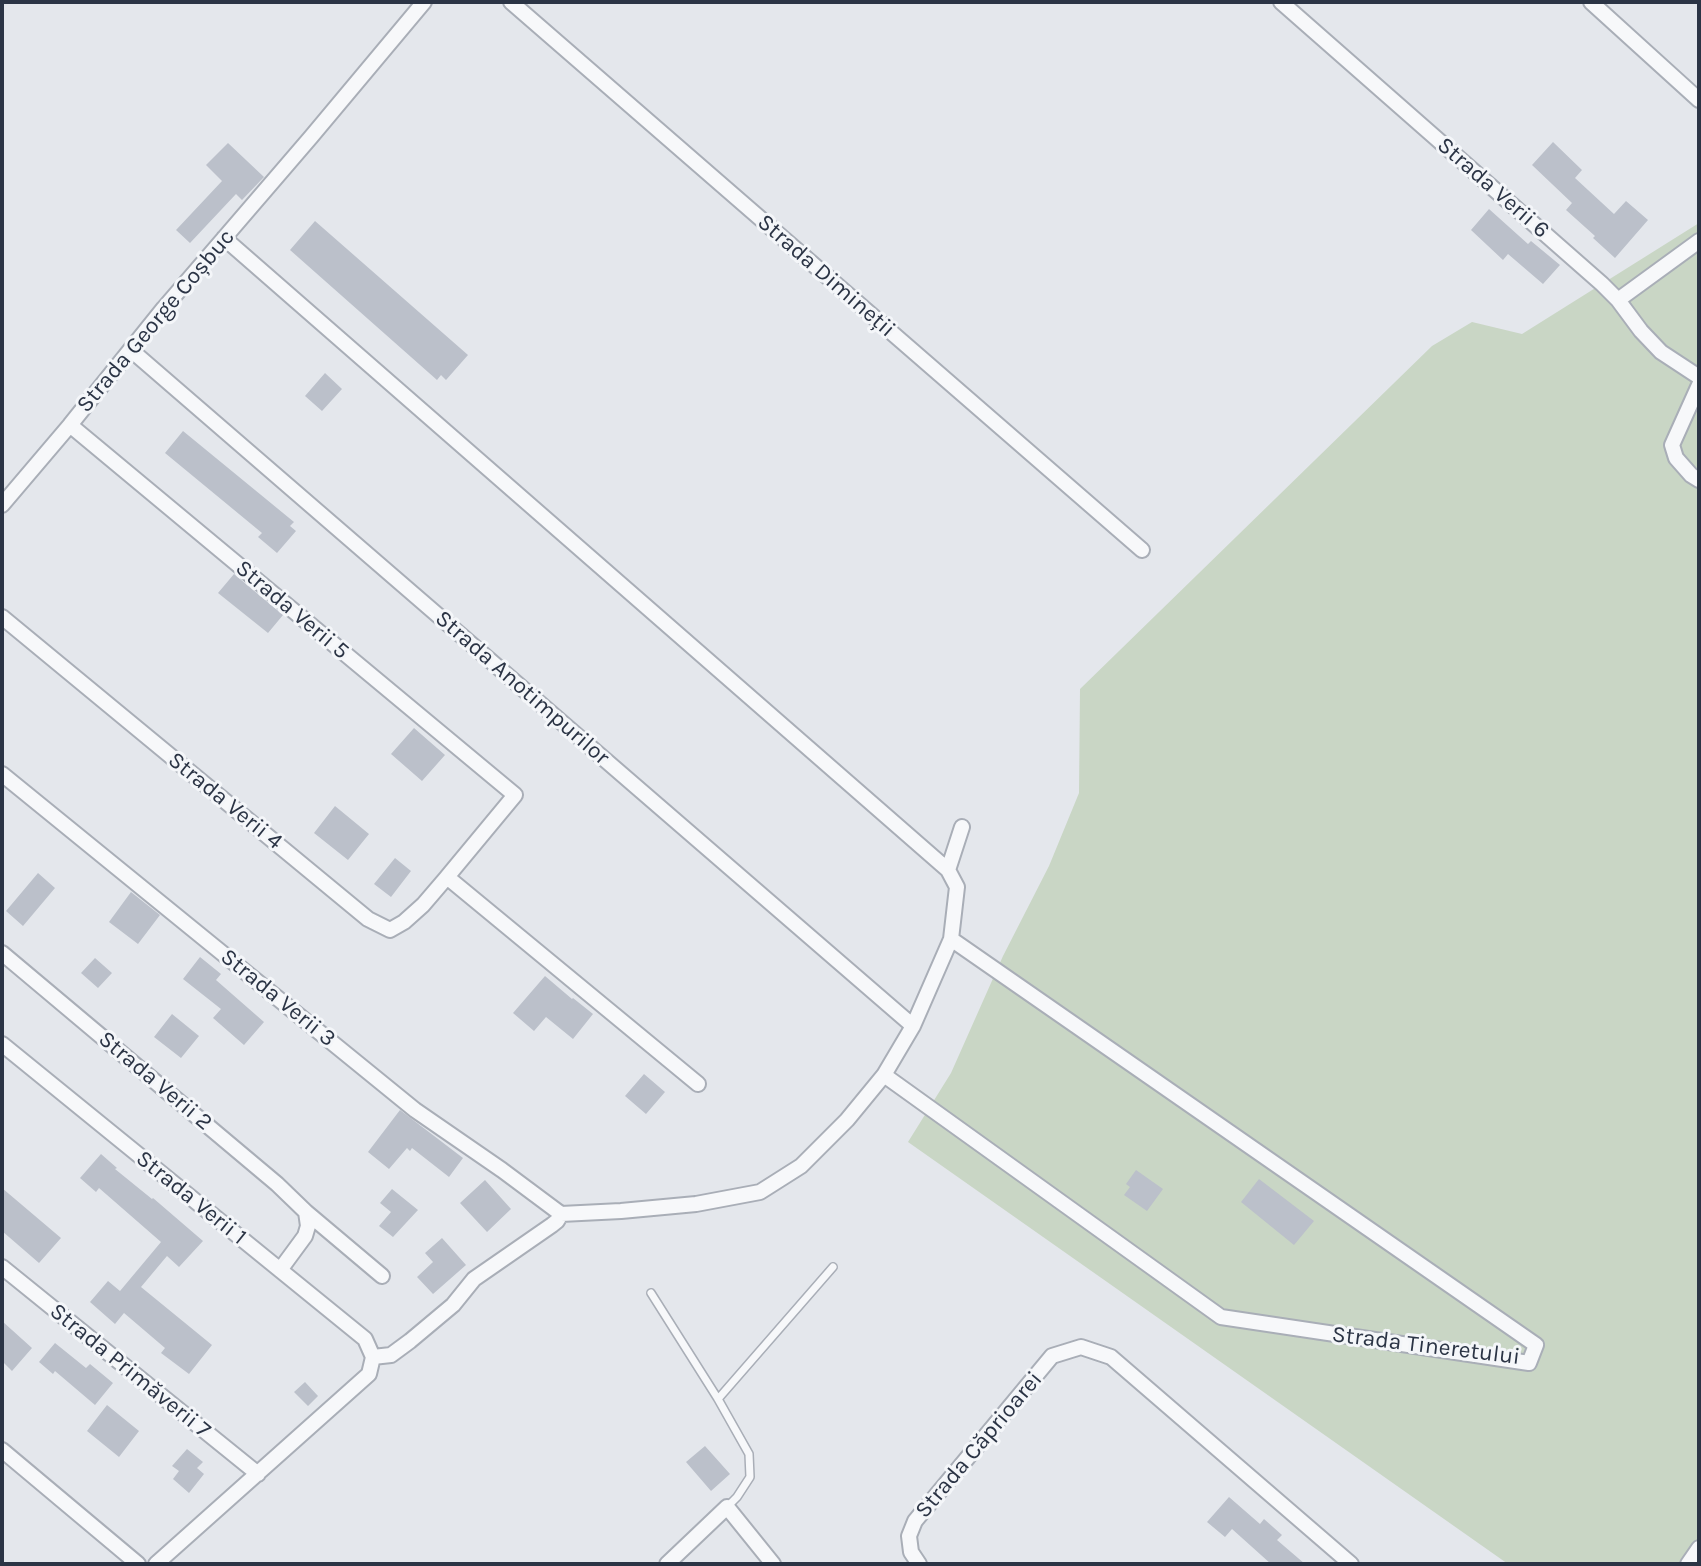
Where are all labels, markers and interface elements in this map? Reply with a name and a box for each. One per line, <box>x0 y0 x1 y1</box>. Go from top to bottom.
street label: Strada Verii 6 <box>1431 132 1555 244</box>
street label: Strada Dimineții <box>751 209 901 343</box>
street label: Strada George Coșbuc <box>71 224 241 418</box>
street label: Strada Verii 5 <box>230 555 354 665</box>
street label: Strada Anotimpurilor <box>429 605 615 771</box>
street label: Strada Verii 4 <box>162 746 288 856</box>
street label: Strada Verii 3 <box>215 943 341 1053</box>
street label: Strada Verii 2 <box>92 1025 218 1137</box>
street label: Strada Verii 1 <box>130 1145 252 1251</box>
street label: Strada Primăverii 7 <box>44 1298 216 1444</box>
street label: Strada Tineretului <box>1330 1321 1522 1371</box>
street label: Strada Căprioarei <box>910 1366 1048 1524</box>

